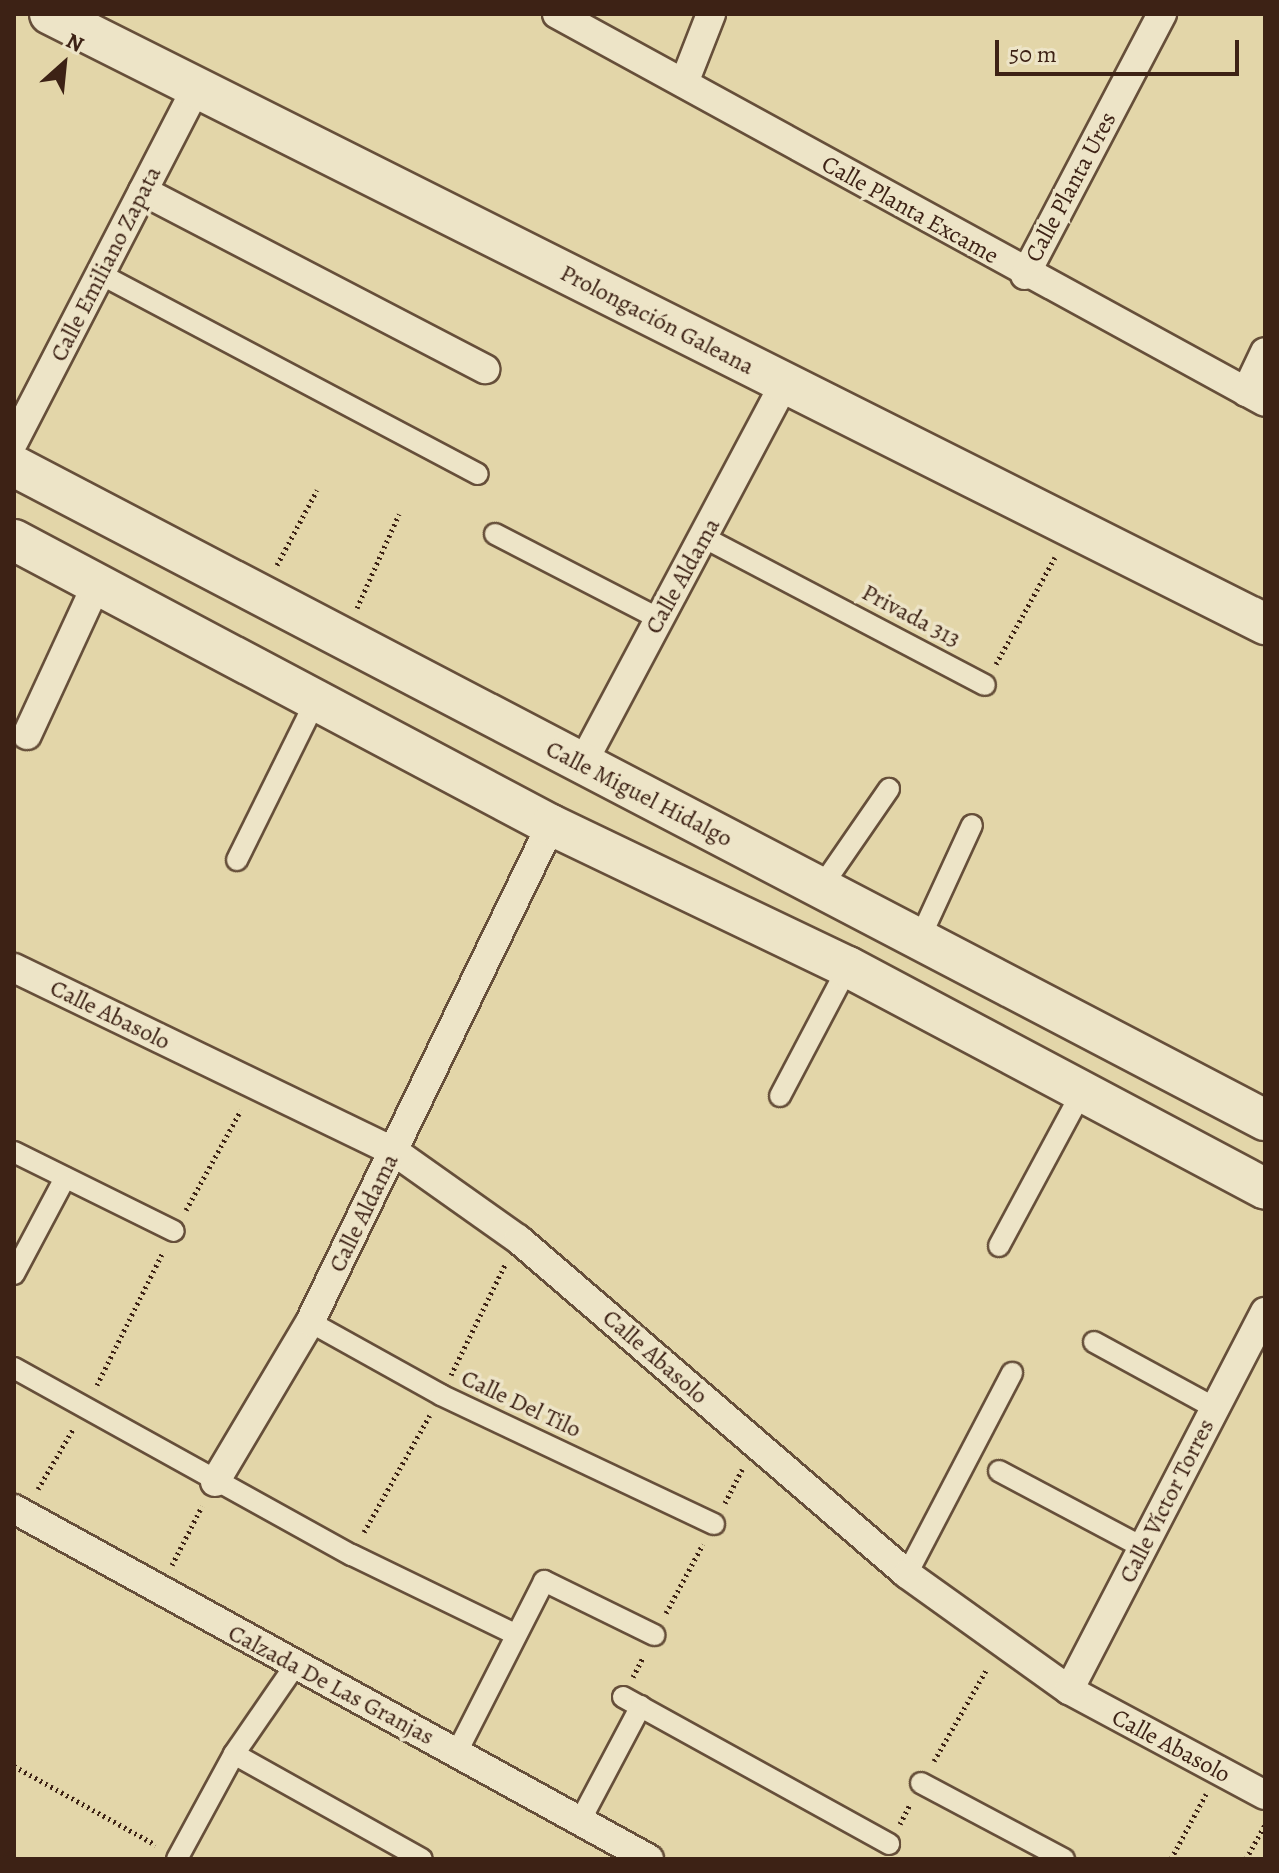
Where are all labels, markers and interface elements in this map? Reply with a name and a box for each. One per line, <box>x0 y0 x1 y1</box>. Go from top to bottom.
north arrow <box>24 24 104 104</box>
scale bar <box>999 24 1243 74</box>
text: N <box>61 26 89 60</box>
text: 50 m <box>1009 38 1057 70</box>
street label: Calle Planta Ures <box>1019 107 1123 267</box>
street label: Calle Planta Excame <box>817 149 1003 271</box>
street label: Calle Emiliano Zapata <box>44 162 168 366</box>
street label: Prolongación Galeana <box>555 259 759 381</box>
street label: Calle Aldama <box>639 513 727 639</box>
street label: Privada 313 <box>857 578 965 654</box>
street label: Calle Miguel Hidalgo <box>541 735 737 853</box>
street label: Calle Abasolo <box>45 974 175 1056</box>
street label: Calle Aldama <box>323 1149 405 1277</box>
street label: Calle Abasolo <box>597 1304 713 1410</box>
street label: Calle Del Tilo <box>457 1364 585 1444</box>
street label: Calle Víctor Torres <box>1113 1414 1221 1588</box>
street label: Calzada De Las Granjas <box>223 1619 439 1751</box>
street label: Calle Abasolo <box>1107 1703 1235 1789</box>

